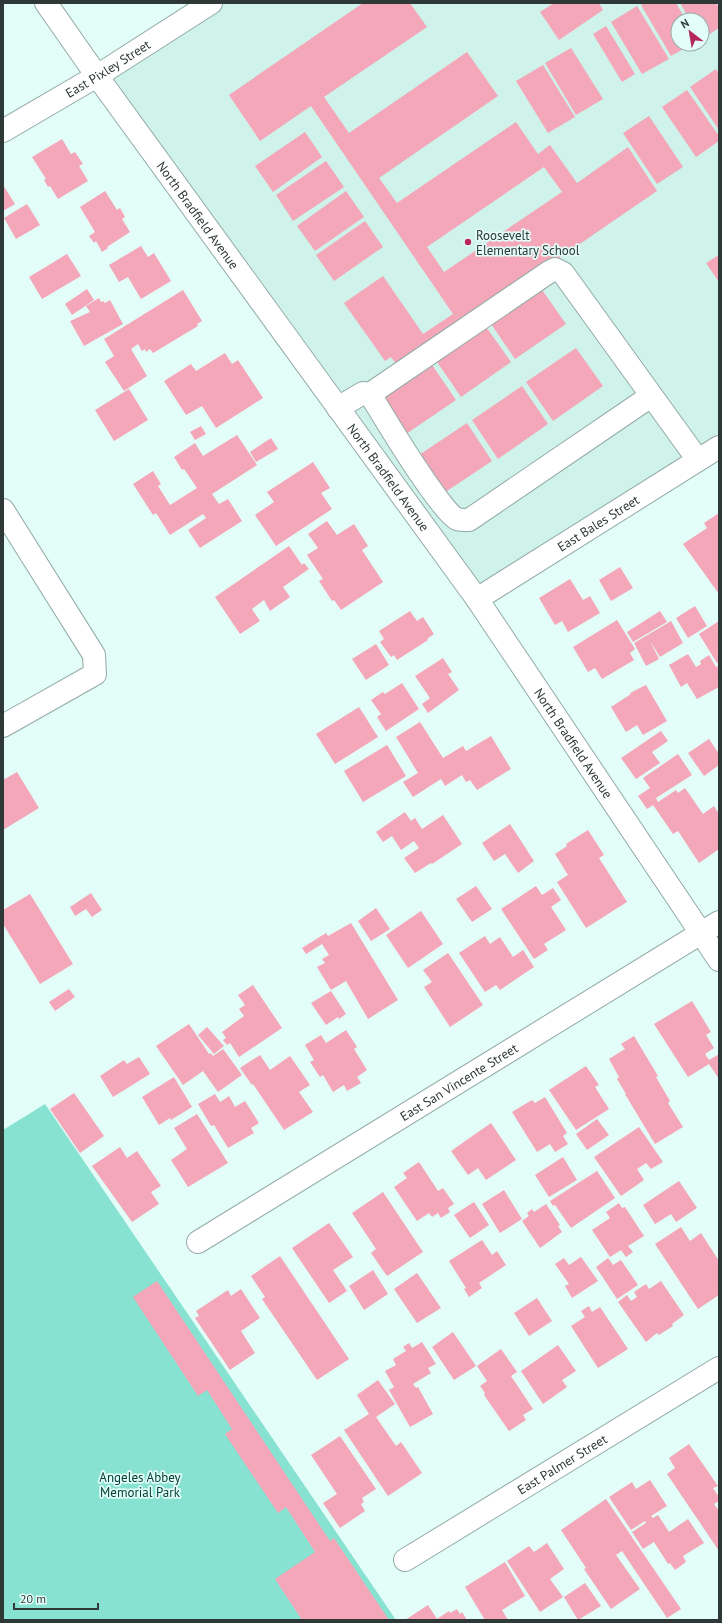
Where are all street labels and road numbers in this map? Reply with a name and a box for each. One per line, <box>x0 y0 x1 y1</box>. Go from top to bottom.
street label: East Pixley Street <box>63 36 154 102</box>
street label: North Bradfield Avenue <box>153 158 243 273</box>
street label: North Bradfield Avenue <box>343 420 433 535</box>
street label: East Bales Street <box>554 491 643 555</box>
street label: North Bradfield Avenue <box>530 685 616 802</box>
street label: East San Vincente Street <box>397 1039 522 1125</box>
street label: East Palmer Street <box>514 1430 611 1498</box>

